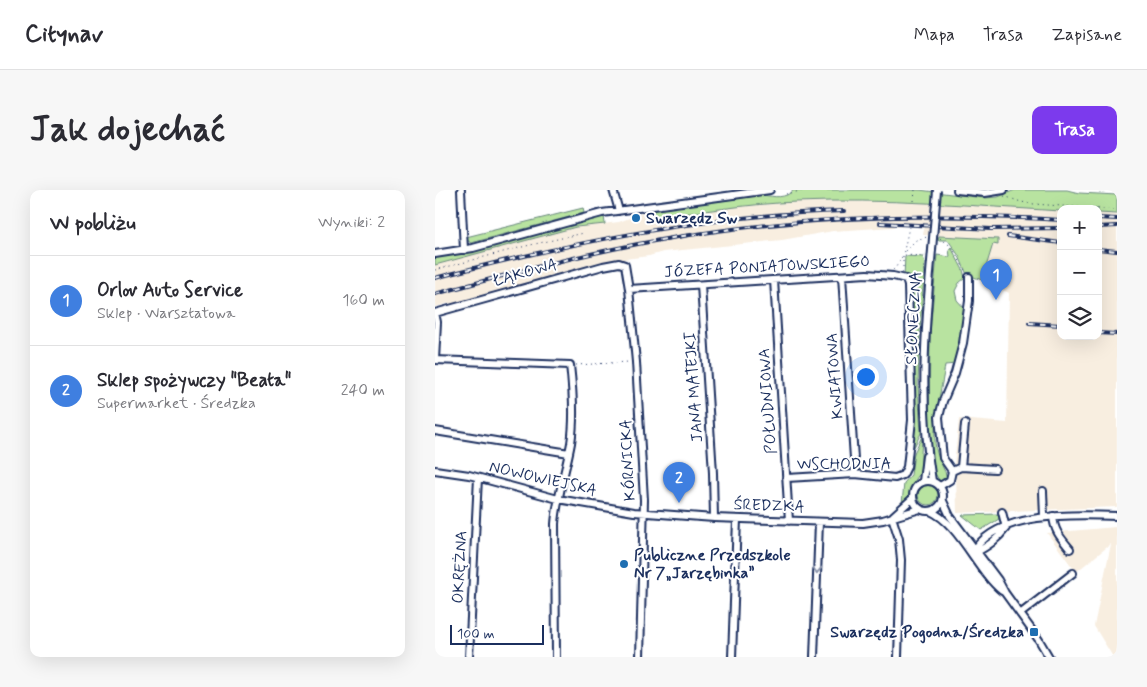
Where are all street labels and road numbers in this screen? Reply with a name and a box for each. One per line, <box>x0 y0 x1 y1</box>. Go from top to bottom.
street label: JÓZEFA PONIATOWSKIEGO <box>664 251 870 283</box>
street label: ŁĄKOWA <box>490 254 560 292</box>
street label: SŁONECZNA <box>901 271 927 365</box>
street label: JANA MATEJKI <box>680 331 708 443</box>
street label: KWIATOWA <box>822 332 848 420</box>
street label: POŁUDNIOWA <box>754 347 782 455</box>
street label: KÓRNICKA <box>615 419 641 501</box>
street label: WSCHODNIA <box>797 454 891 475</box>
street label: NOWOWIEJSKA <box>487 456 599 502</box>
street label: ŚREDZKA <box>733 494 805 518</box>
street label: OKRĘŻNA <box>448 530 472 604</box>

